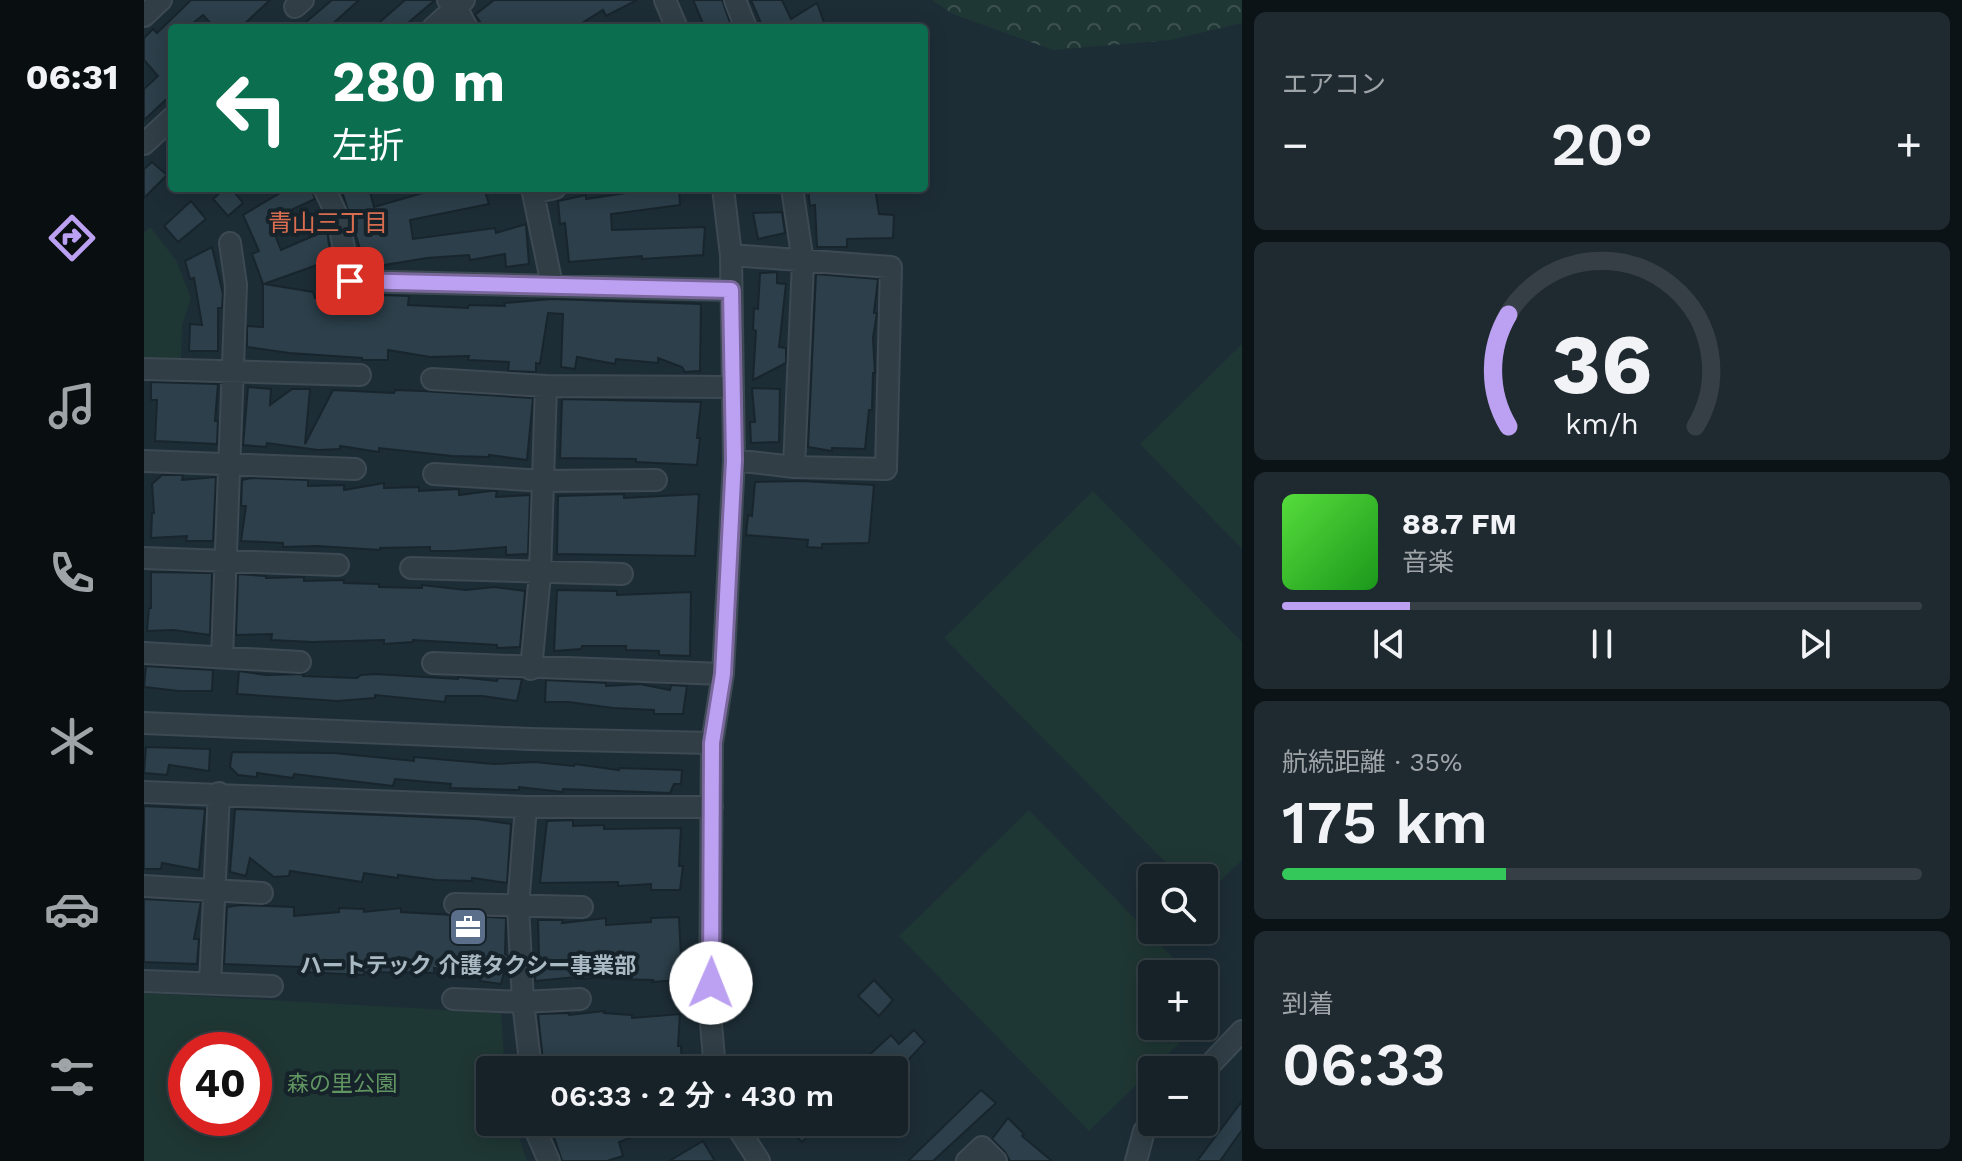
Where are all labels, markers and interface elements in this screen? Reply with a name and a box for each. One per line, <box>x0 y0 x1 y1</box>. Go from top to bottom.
text: 280 m <box>332 49 505 115</box>
text: 06:31 <box>25 56 119 98</box>
icon: left <box>200 56 304 160</box>
text: エアコン <box>1282 69 1386 99</box>
text: 20° <box>1551 109 1653 180</box>
text: − <box>1282 119 1309 171</box>
text: + <box>1895 119 1922 171</box>
text: 左折 <box>332 125 404 167</box>
district label: 青山三丁目 <box>268 209 388 237</box>
icon: directions <box>44 210 100 266</box>
pin <box>316 247 384 315</box>
icon: arrive <box>328 259 372 303</box>
text: 36 <box>1552 315 1652 412</box>
icon: music <box>44 378 100 434</box>
text: km/h <box>1565 407 1639 441</box>
text: 88.7 FM <box>1402 506 1517 541</box>
icon: phone <box>44 545 100 601</box>
text: 音楽 <box>1402 547 1454 577</box>
icon: previous <box>1367 622 1411 666</box>
icon: pause <box>1580 622 1624 666</box>
icon: next <box>1793 622 1837 666</box>
icon: climate <box>44 713 100 769</box>
text: 航続距離 · 35% <box>1282 747 1462 777</box>
text: 175 km <box>1282 787 1488 858</box>
map controls <box>1138 864 1218 1136</box>
button: search <box>1138 864 1218 944</box>
icon: car <box>44 881 100 937</box>
office icon: ハートテック 介護タクシー事業部 <box>447 906 489 948</box>
position arrow <box>669 941 753 1025</box>
place label: ハートテック 介護タクシー事業部 <box>300 953 636 978</box>
button: + <box>1138 960 1218 1040</box>
text: 到着 <box>1282 989 1334 1019</box>
text: 06:33 <box>1282 1029 1446 1100</box>
speed limit sign: 40 <box>168 1032 272 1136</box>
icon: filters <box>44 1049 100 1105</box>
button: − <box>1138 1056 1218 1136</box>
park label: 森の里公園 <box>287 1071 397 1096</box>
text: 06:33 · 2 分 · 430 m <box>550 1078 834 1113</box>

